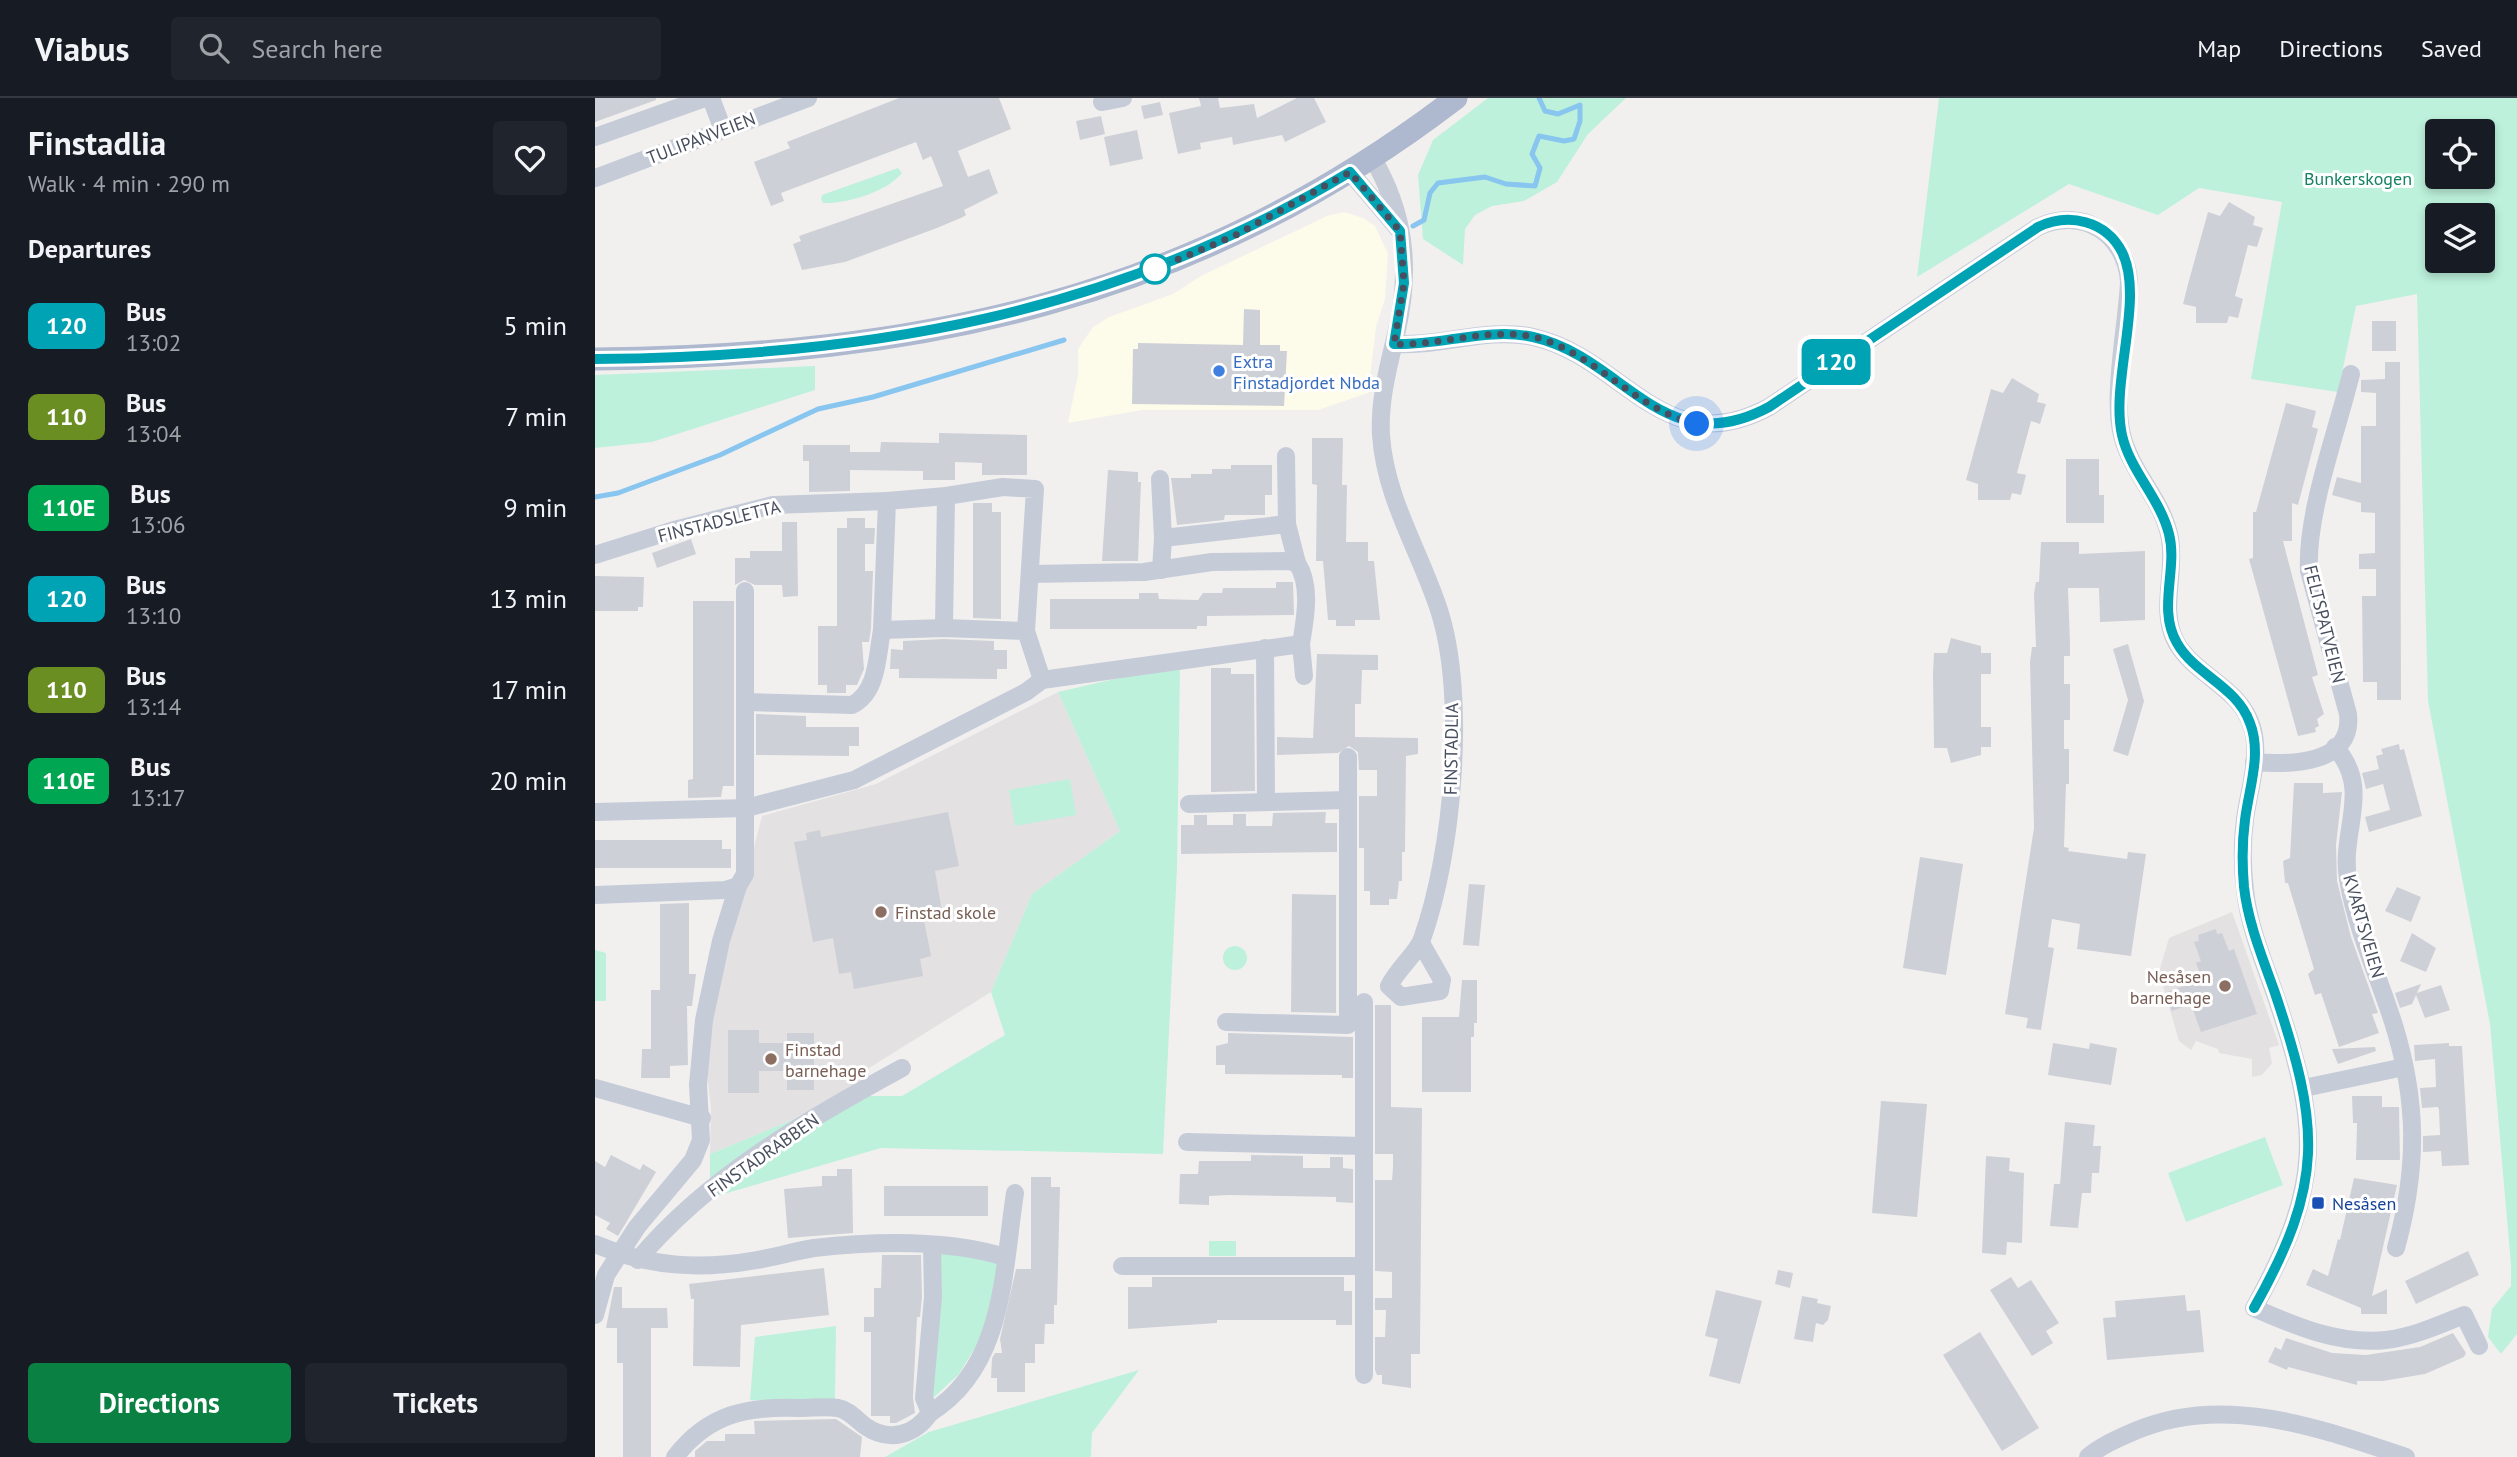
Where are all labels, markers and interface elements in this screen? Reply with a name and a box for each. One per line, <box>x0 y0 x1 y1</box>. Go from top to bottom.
search box <box>171 17 661 80</box>
text: Viabus <box>35 27 129 70</box>
icon: search <box>195 29 233 67</box>
text: Search here <box>251 32 383 65</box>
text: Map <box>2197 33 2241 64</box>
text: Directions <box>2279 33 2383 64</box>
text: Saved <box>2421 33 2482 64</box>
street label: TULIPANVEIEN <box>643 107 759 169</box>
map controls <box>2425 119 2495 273</box>
button: locate <box>2425 119 2495 189</box>
text: Finstadlia <box>28 121 166 164</box>
button: heart <box>493 121 567 195</box>
park label: Bunkerskogen <box>2304 167 2412 190</box>
text: Walk · 4 min · 290 m <box>28 169 230 198</box>
button: layers <box>2425 203 2495 273</box>
text: Departures <box>28 232 151 265</box>
unlabelled marker <box>1140 254 1170 284</box>
text: Bus <box>126 295 166 328</box>
text: 5 min <box>504 309 567 342</box>
text: 120 <box>46 310 87 341</box>
text: 13:02 <box>126 328 181 357</box>
line badge: 120 <box>1796 339 1876 385</box>
text: 120 <box>1816 346 1856 377</box>
place label: Extra Finstadjordet Nbda <box>1233 350 1380 394</box>
marker: Extra Finstadjordet Nbda <box>1211 363 1227 379</box>
text: Bus <box>126 386 166 419</box>
text: 7 min <box>505 400 567 433</box>
text: 110 <box>46 401 87 432</box>
your location <box>1679 406 1714 441</box>
text: 13:04 <box>126 419 181 448</box>
text: Bus <box>130 477 171 510</box>
text: 9 min <box>504 491 567 524</box>
text: 110E <box>42 492 95 523</box>
street label: FINSTADSLETTA <box>655 495 783 547</box>
text: 13:06 <box>130 510 186 539</box>
street label: FELTSPATVEIEN <box>2299 563 2351 685</box>
text: Bus <box>126 568 166 601</box>
text: 13 min <box>489 582 567 615</box>
text: 120 <box>46 583 87 614</box>
text: 13:10 <box>126 601 181 630</box>
text: Bus <box>126 659 166 692</box>
text: 17 min <box>491 673 567 706</box>
text: 110 <box>46 674 87 705</box>
text: 13:14 <box>126 692 181 721</box>
street label: FINSTADLIA <box>1439 702 1463 795</box>
text: Bus <box>130 750 171 783</box>
text: 20 min <box>489 764 567 797</box>
text: 110E <box>42 765 95 796</box>
text: 13:17 <box>130 783 186 812</box>
street label: KVARTSVEIEN <box>2338 871 2390 981</box>
place label: Finstad skole <box>895 901 996 924</box>
marker: Finstad skole <box>873 904 889 920</box>
place label: Nesåsen barnehage <box>2130 965 2211 1009</box>
marker: Nesåsen barnehage <box>2217 978 2233 994</box>
place label: Finstad barnehage <box>785 1038 866 1082</box>
marker: Finstad barnehage <box>763 1051 779 1067</box>
street label: FINSTADRABBEN <box>703 1108 823 1202</box>
place label: Nesåsen <box>2332 1192 2396 1215</box>
marker: Nesåsen <box>2310 1195 2326 1211</box>
button: Directions <box>28 1363 291 1443</box>
button: Tickets <box>305 1363 567 1443</box>

